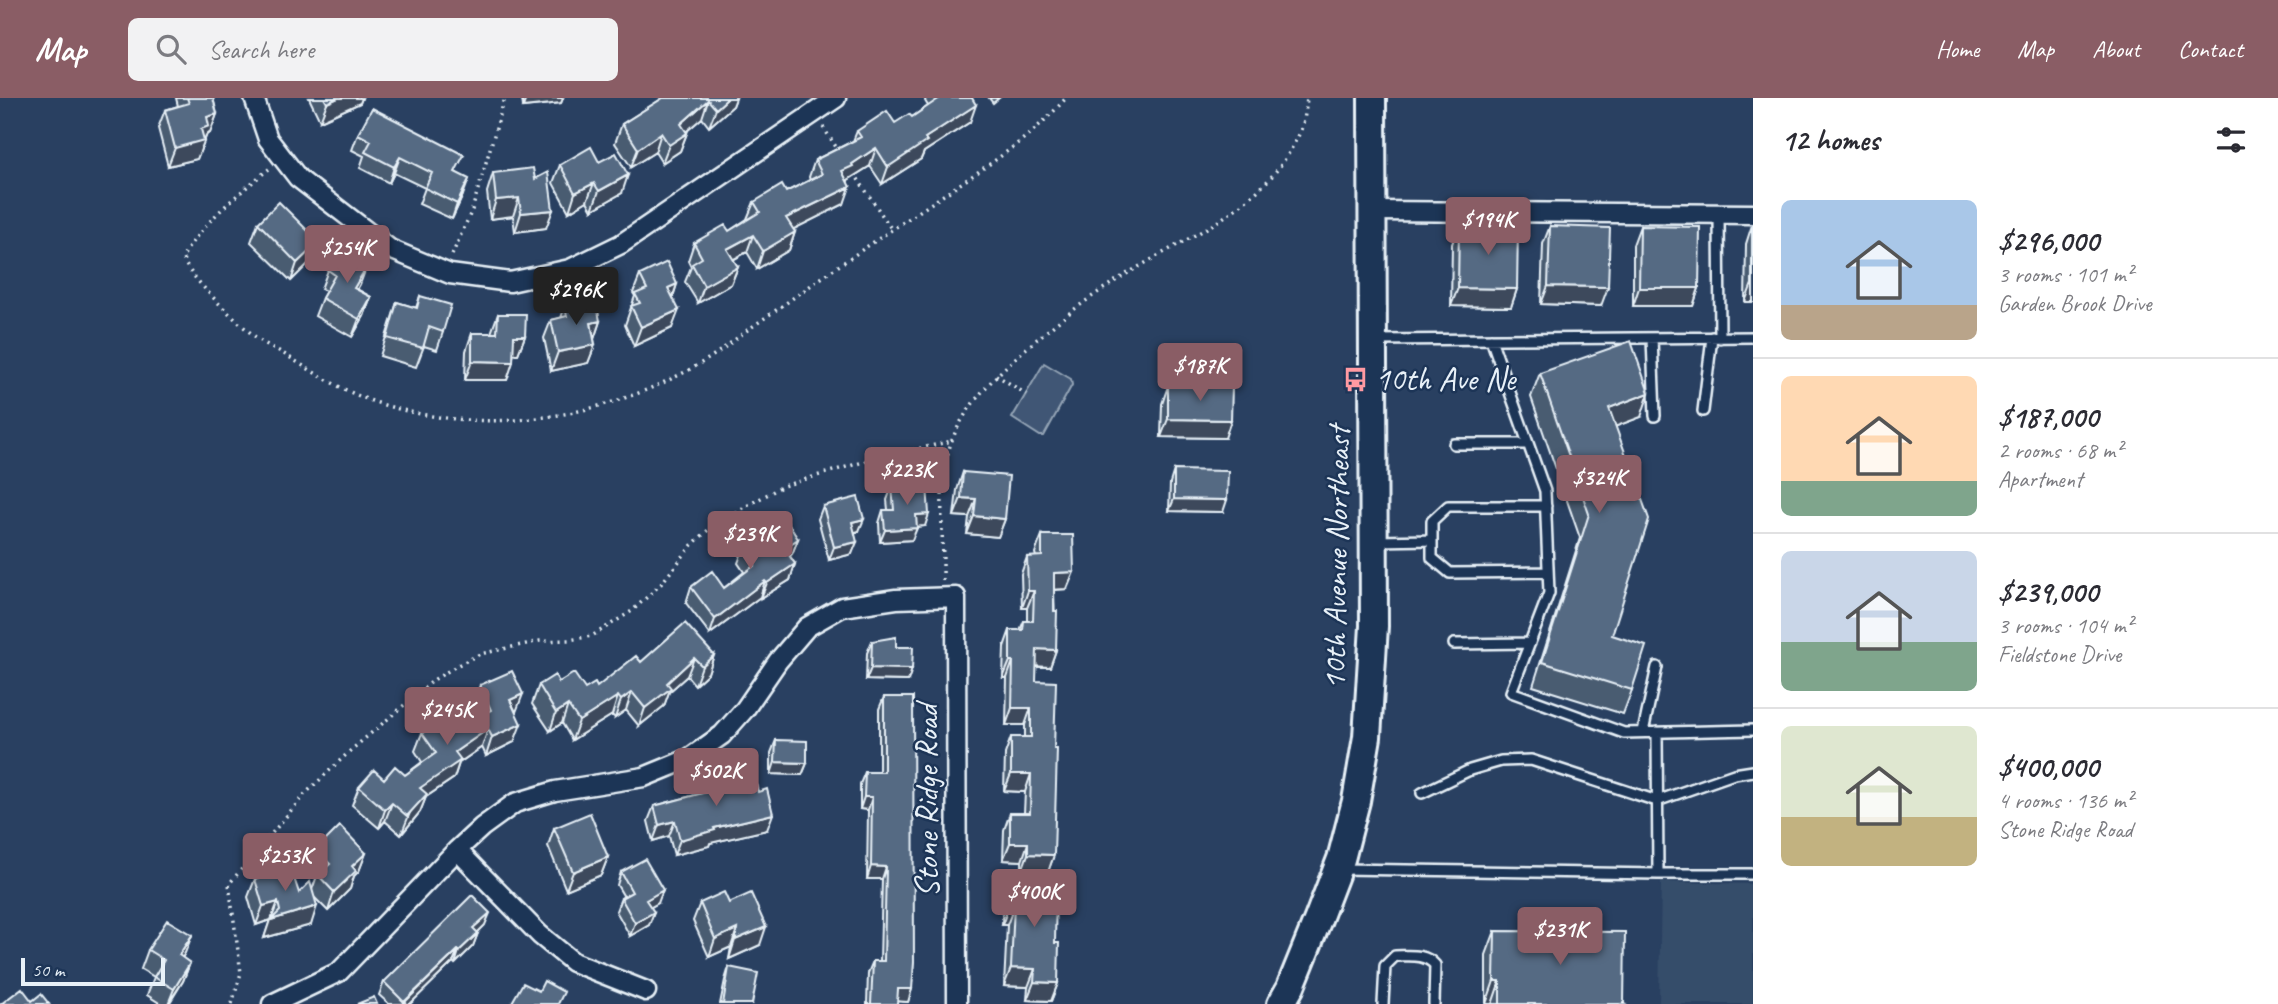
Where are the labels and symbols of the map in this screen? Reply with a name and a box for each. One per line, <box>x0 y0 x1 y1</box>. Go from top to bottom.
pin: $194K <box>1439 198 1537 257</box>
pin: $254K <box>298 226 396 285</box>
pin: $296K <box>527 268 625 327</box>
pin: $187K <box>1151 344 1249 403</box>
place label: 10th Ave Ne <box>1375 358 1518 400</box>
bus stop icon: 10th Ave Ne <box>1341 365 1369 393</box>
street label: 10th Avenue Northeast <box>1313 422 1359 690</box>
pin: $223K <box>858 448 956 507</box>
pin: $324K <box>1550 456 1648 515</box>
pin: $239K <box>701 512 799 571</box>
pin: $245K <box>398 688 496 747</box>
street label: Stone Ridge Road <box>906 699 948 898</box>
pin: $502K <box>667 748 765 808</box>
pin: $253K <box>236 834 334 893</box>
pin: $400K <box>985 870 1083 929</box>
pin: $231K <box>1511 908 1609 967</box>
scale bar <box>21 955 164 987</box>

